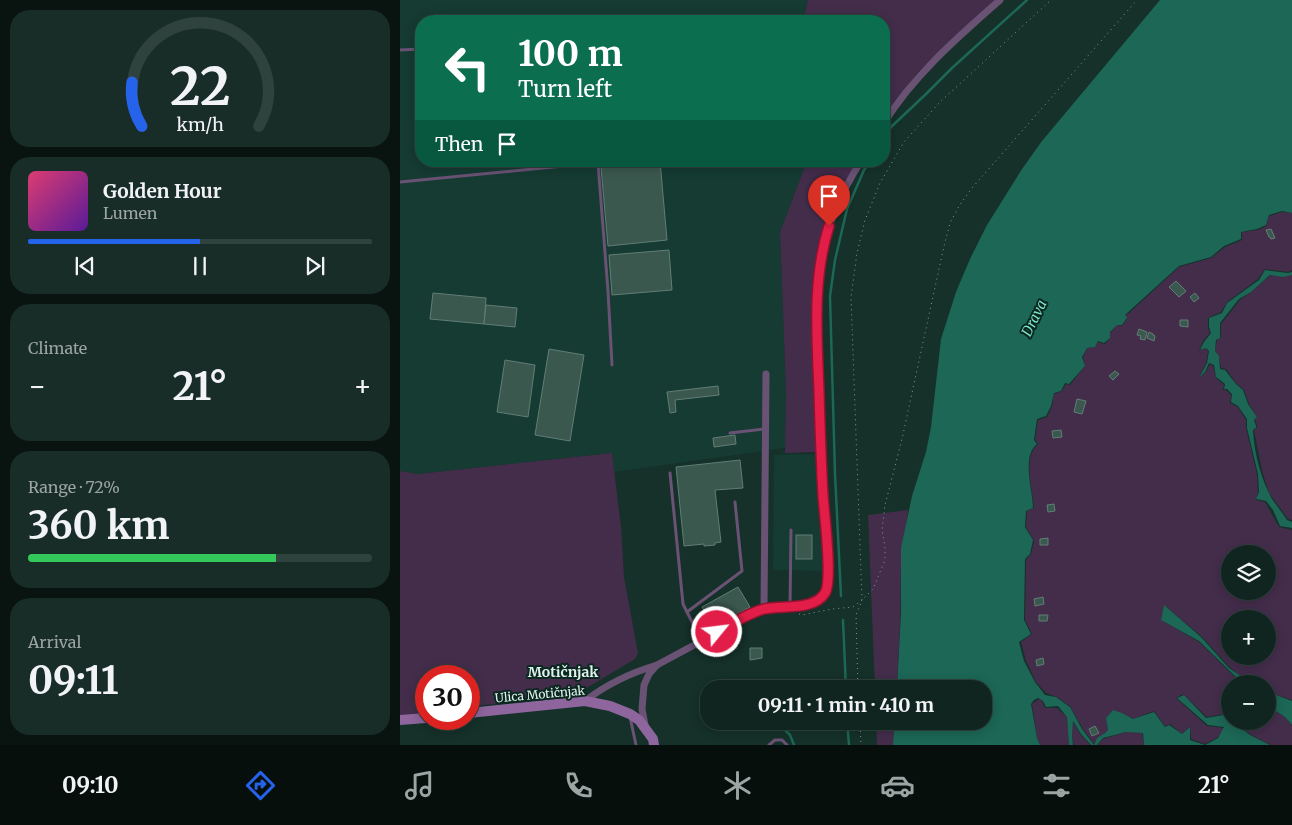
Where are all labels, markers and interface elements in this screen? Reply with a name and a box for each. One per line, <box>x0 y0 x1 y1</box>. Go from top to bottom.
text: 100 m <box>518 32 623 76</box>
icon: left <box>435 35 500 100</box>
text: 22 <box>170 54 230 119</box>
text: Turn left <box>518 75 612 103</box>
text: km/h <box>176 113 224 136</box>
icon: arrive <box>493 130 521 158</box>
text: Then <box>435 132 483 156</box>
pin <box>808 175 850 226</box>
text: Golden Hour <box>103 179 222 203</box>
icon: arrive <box>815 182 843 210</box>
text: Lumen <box>103 203 157 223</box>
icon: previous <box>71 252 99 280</box>
icon: pause <box>186 252 214 280</box>
icon: next <box>301 252 329 280</box>
water label: Drava <box>1017 297 1050 340</box>
text: Climate <box>28 338 87 358</box>
text: 21° <box>173 363 227 410</box>
text: − <box>28 368 47 404</box>
text: + <box>353 368 372 404</box>
text: Range · 72% <box>28 477 120 497</box>
text: 360 km <box>28 502 170 549</box>
map controls <box>1221 545 1276 730</box>
button: layers <box>1221 545 1276 600</box>
position arrow <box>690 605 742 657</box>
button: + <box>1221 610 1276 665</box>
text: Arrival <box>28 632 81 652</box>
text: 09:11 <box>28 657 119 704</box>
district label: Motičnjak <box>528 663 599 681</box>
speed limit sign: 30 <box>415 665 480 730</box>
button: − <box>1221 675 1276 730</box>
street label: Ulica Motičnjak <box>494 683 586 705</box>
text: 09:11 · 1 min · 410 m <box>758 693 934 717</box>
icon: directions <box>243 768 278 803</box>
icon: music <box>402 768 437 803</box>
icon: phone <box>561 768 596 803</box>
icon: climate <box>720 768 755 803</box>
icon: car <box>880 768 915 803</box>
icon: filters <box>1039 768 1074 803</box>
text: 09:10 <box>62 771 119 799</box>
text: 21° <box>1198 771 1230 799</box>

